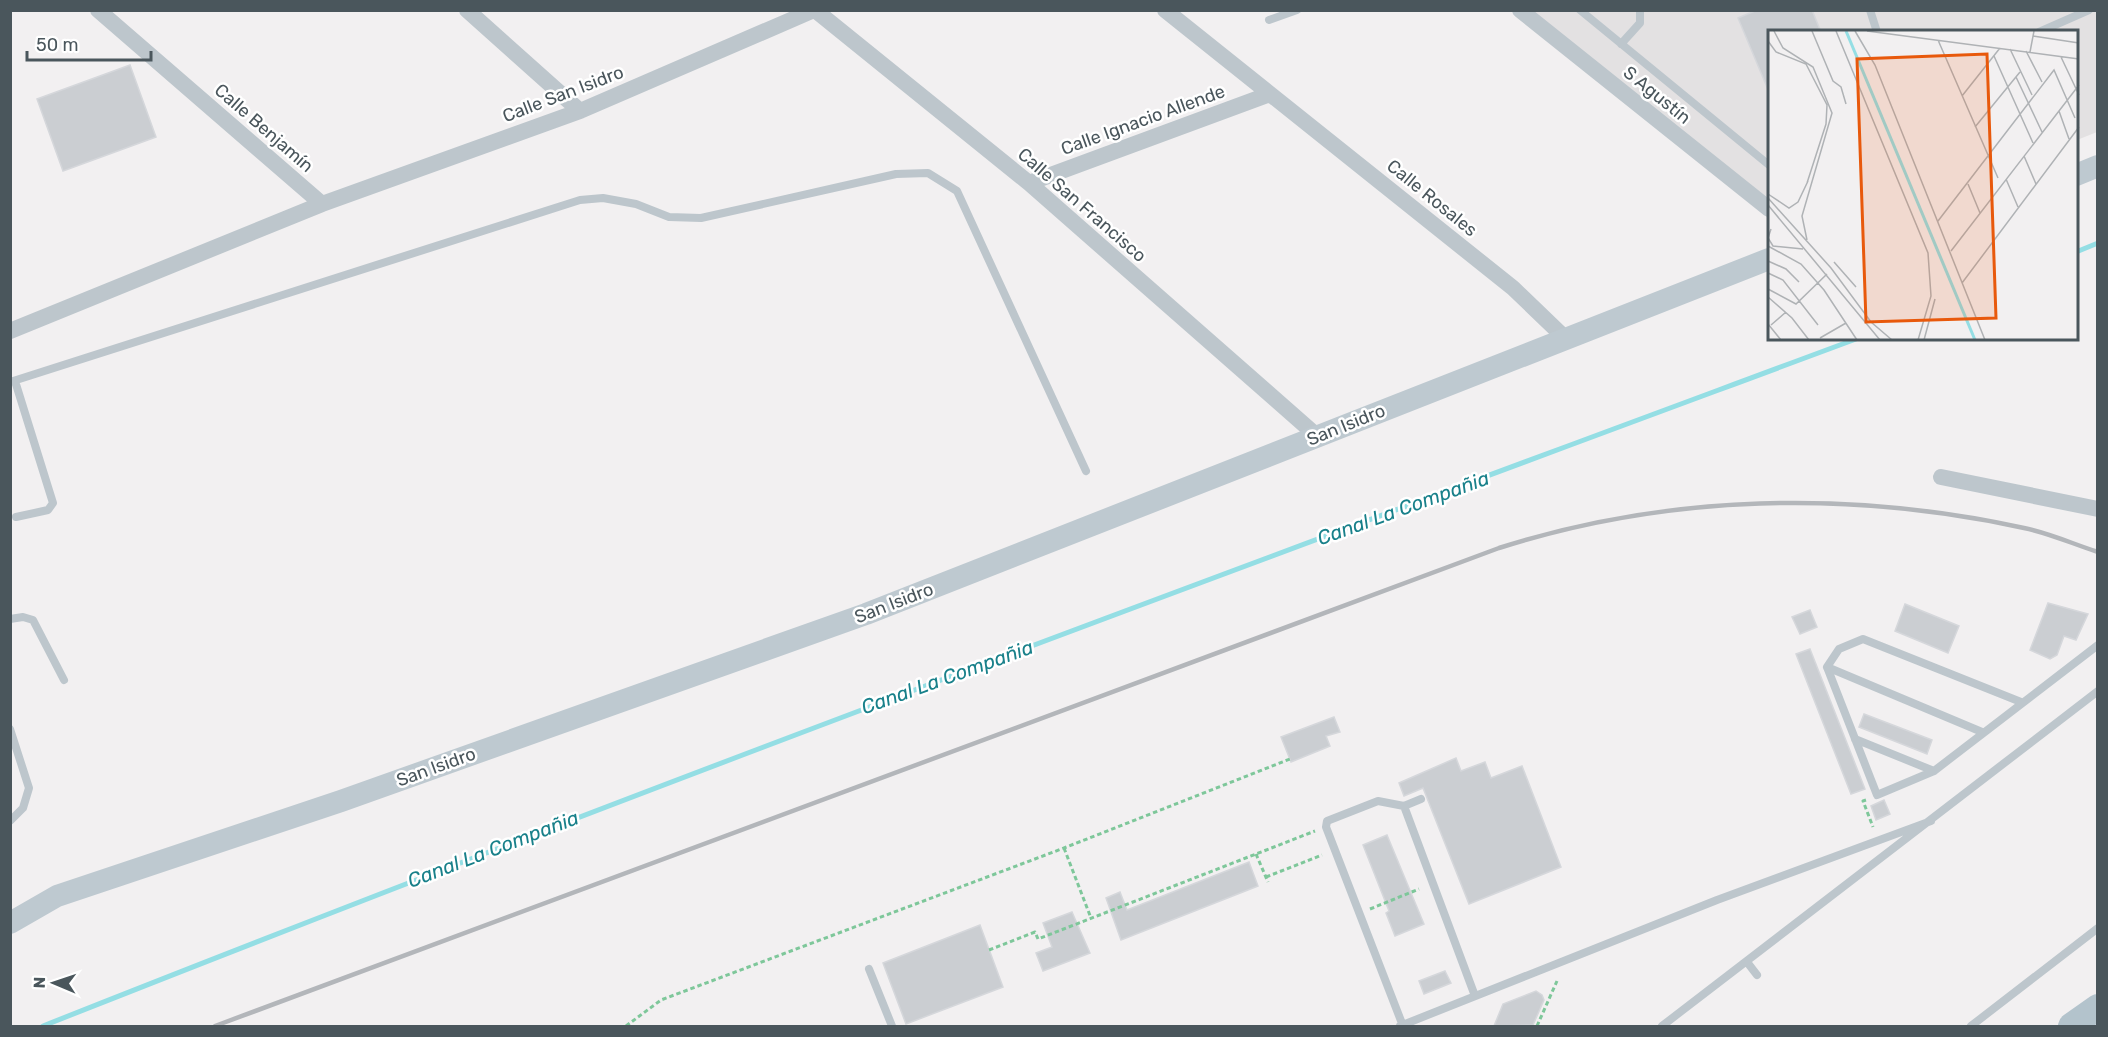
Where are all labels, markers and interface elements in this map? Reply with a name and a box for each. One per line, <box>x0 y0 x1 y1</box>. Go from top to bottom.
scale bar <box>27 24 152 62</box>
inset map <box>1768 30 2078 340</box>
text: 50 m <box>36 34 79 56</box>
street label: Calle San Isidro <box>499 61 627 127</box>
street label: S Agustín <box>1619 61 1695 129</box>
street label: Calle Benjamín <box>210 79 318 177</box>
street label: Calle Ignacio Allende <box>1058 80 1228 160</box>
street label: Calle San Francisco <box>1013 143 1151 267</box>
street label: Calle Rosales <box>1382 155 1482 241</box>
street label: San Isidro <box>1304 399 1388 451</box>
water label: Canal La Compañia <box>1314 466 1493 550</box>
street label: San Isidro <box>851 578 937 628</box>
water label: Canal La Compañia <box>858 635 1037 719</box>
street label: San Isidro <box>393 743 479 791</box>
water label: Canal La Compañia <box>404 805 582 893</box>
north arrow <box>24 953 84 1013</box>
text: N <box>30 976 49 989</box>

